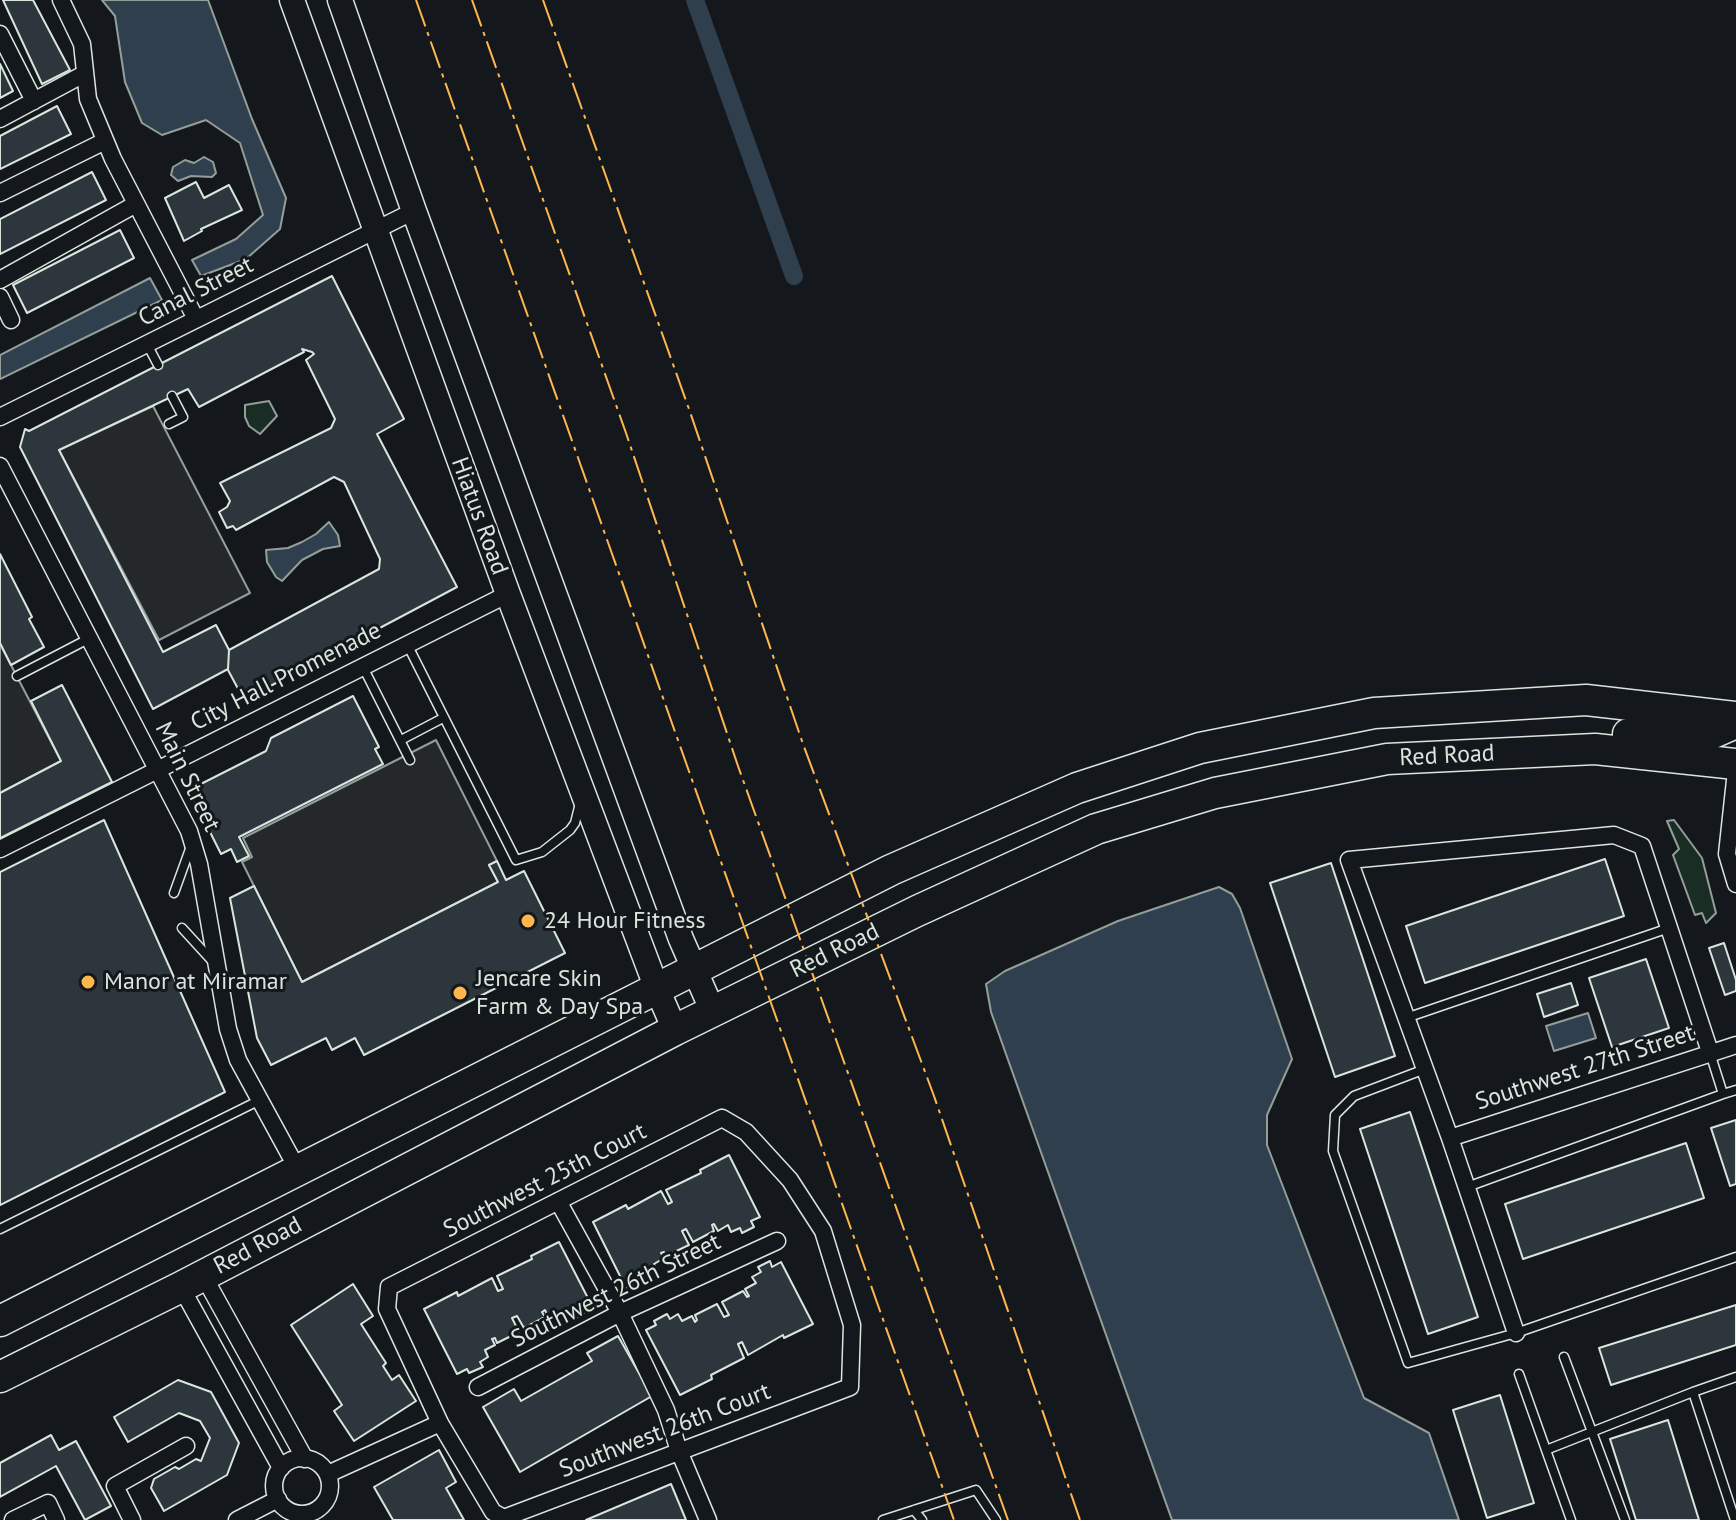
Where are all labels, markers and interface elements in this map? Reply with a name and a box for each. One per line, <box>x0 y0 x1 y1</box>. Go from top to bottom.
street label: Canal Street <box>134 251 258 333</box>
street label: Hiatus Road <box>444 453 514 579</box>
street label: City Hall Promenade <box>186 617 386 737</box>
street label: Main Street <box>148 718 226 836</box>
street label: Red Road <box>1399 739 1495 773</box>
place label: 24 Hour Fitness <box>544 907 706 935</box>
marker: 24 Hour Fitness <box>519 912 537 930</box>
street label: Red Road <box>786 917 884 985</box>
place label: Jencare Skin Farm & Day Spa <box>476 965 643 1021</box>
place label: Manor at Miramar <box>104 968 287 996</box>
marker: Manor at Miramar <box>79 973 97 991</box>
marker: Jencare Skin Farm & Day Spa <box>451 984 469 1002</box>
street label: Southwest 27th Street <box>1472 1019 1698 1117</box>
street label: Southwest 25th Court <box>439 1117 651 1245</box>
street label: Red Road <box>209 1211 307 1281</box>
street label: Southwest 26th Street <box>507 1228 725 1354</box>
street label: Southwest 26th Court <box>555 1378 775 1484</box>

